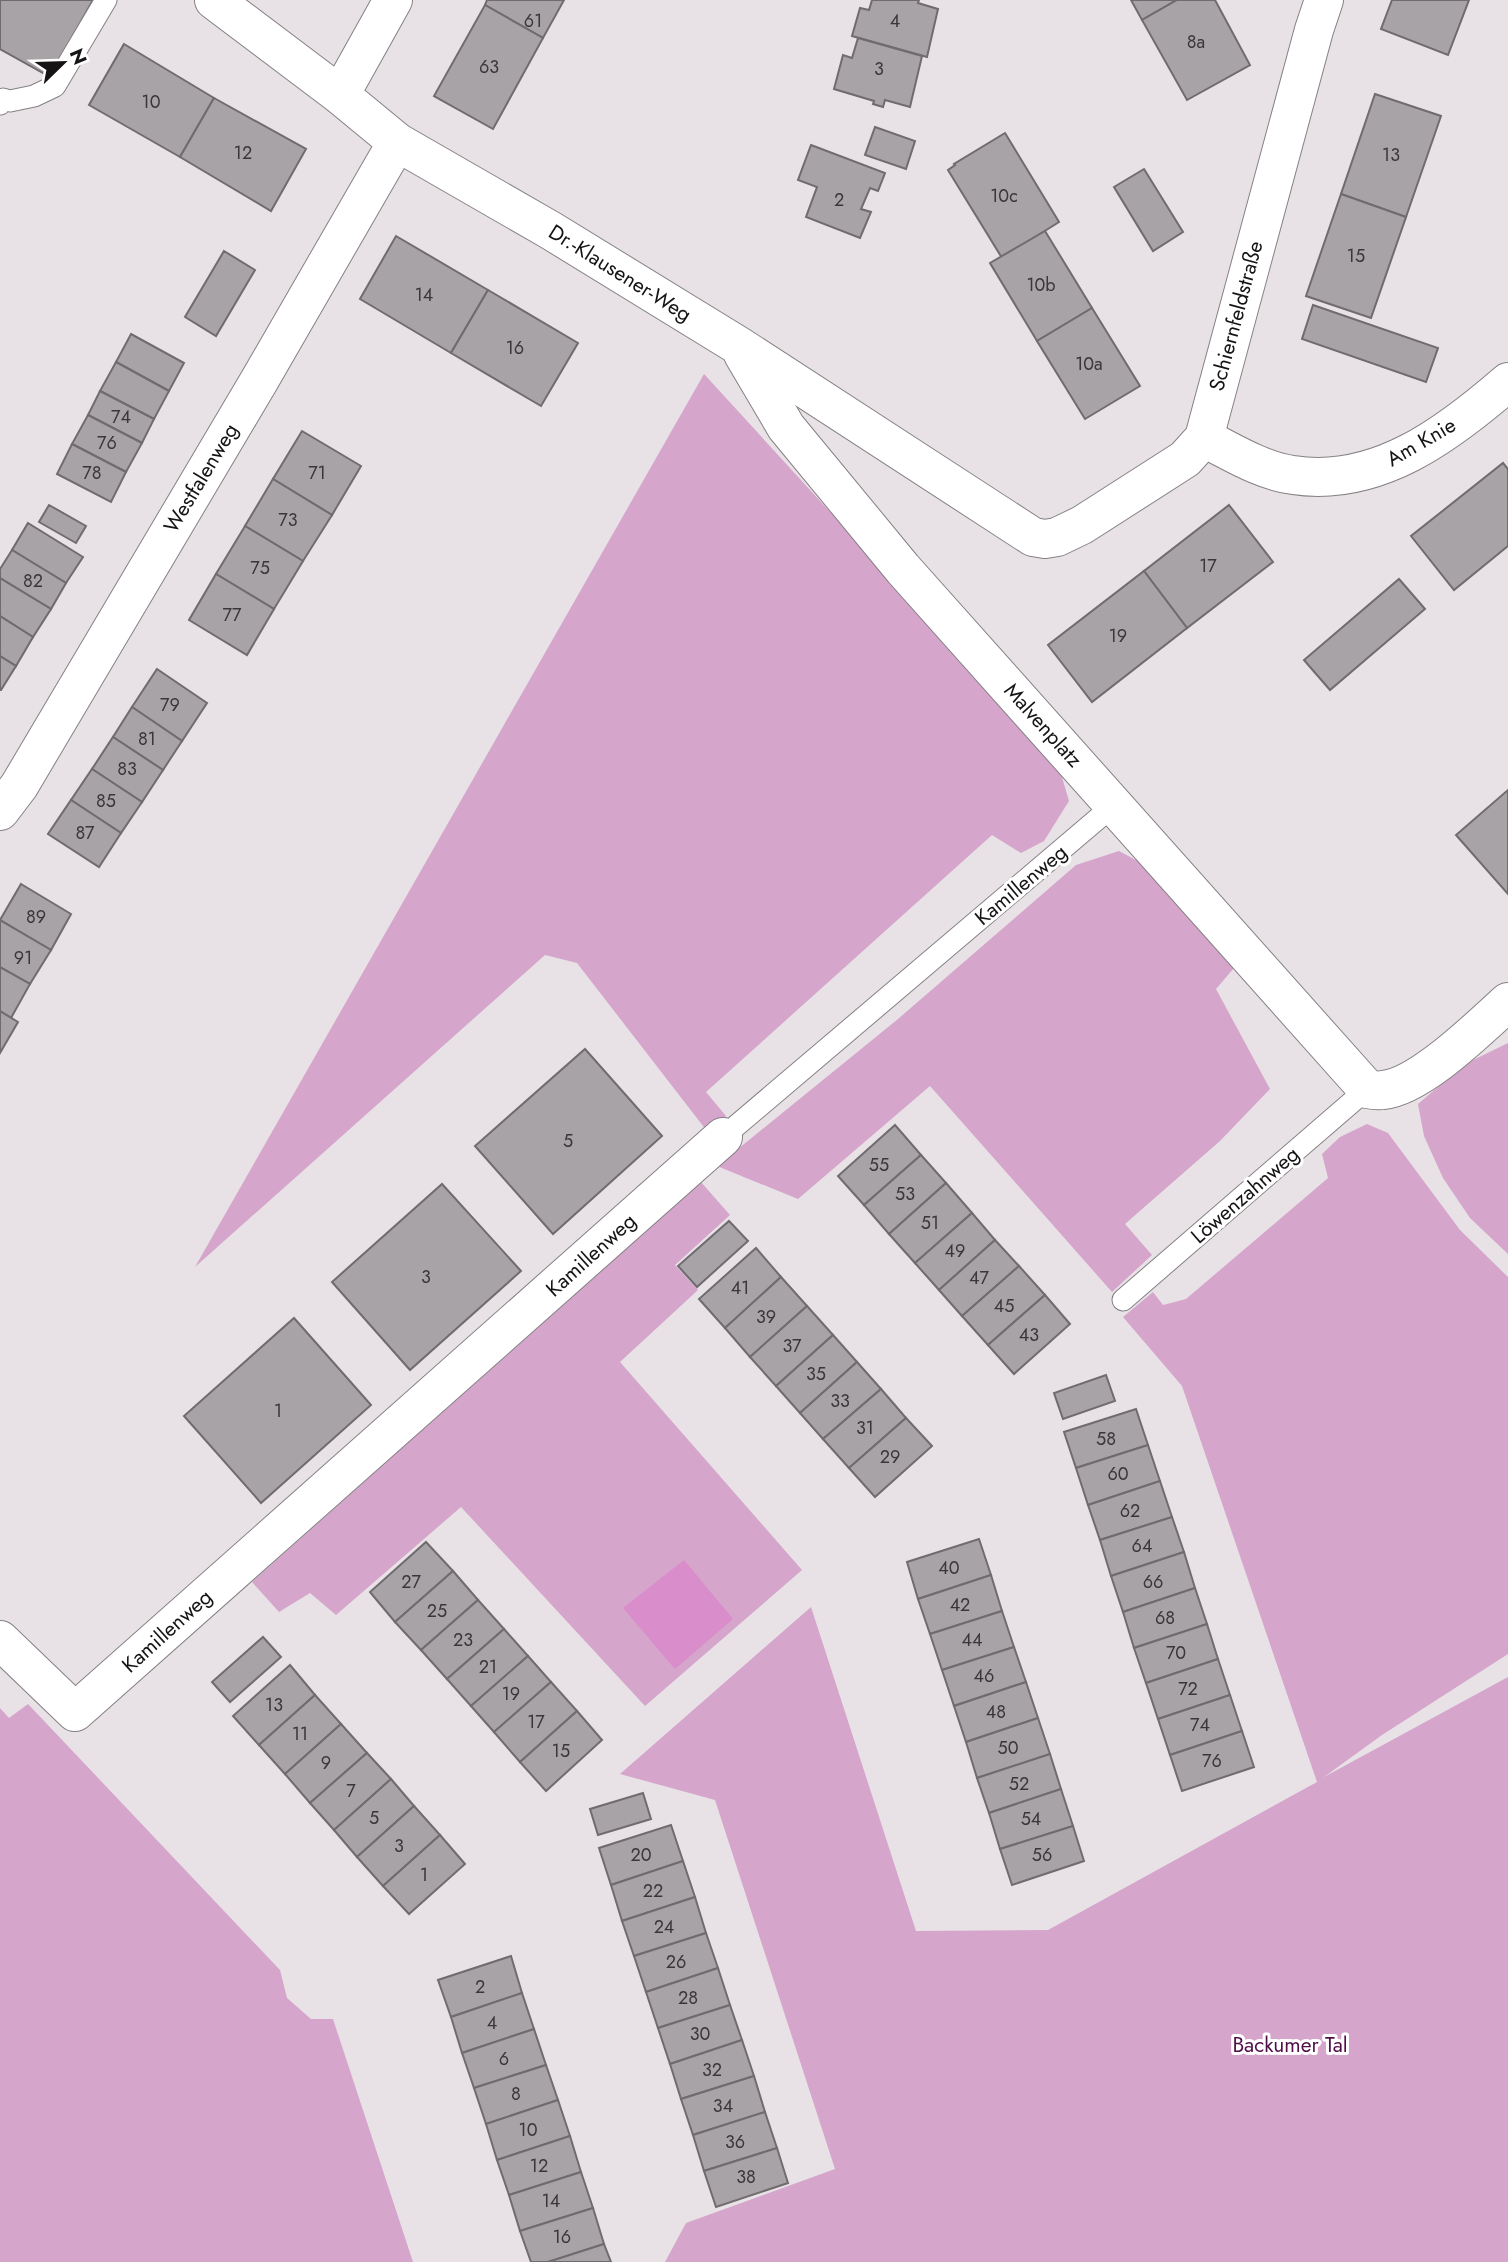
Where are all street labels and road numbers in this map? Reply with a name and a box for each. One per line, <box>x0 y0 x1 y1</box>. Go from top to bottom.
street label: Dr.-Klausener-Weg <box>543 217 697 329</box>
street label: Schiernfeldstraße <box>1202 237 1270 394</box>
street label: Am Knie <box>1381 410 1461 474</box>
street label: Westfalenweg <box>157 418 245 538</box>
street label: Malvenplatz <box>997 676 1089 774</box>
street label: Kamillenweg <box>968 838 1074 932</box>
street label: Löwenzahnweg <box>1184 1139 1306 1251</box>
street label: Kamillenweg <box>539 1206 643 1304</box>
street label: Kamillenweg <box>115 1582 219 1680</box>

